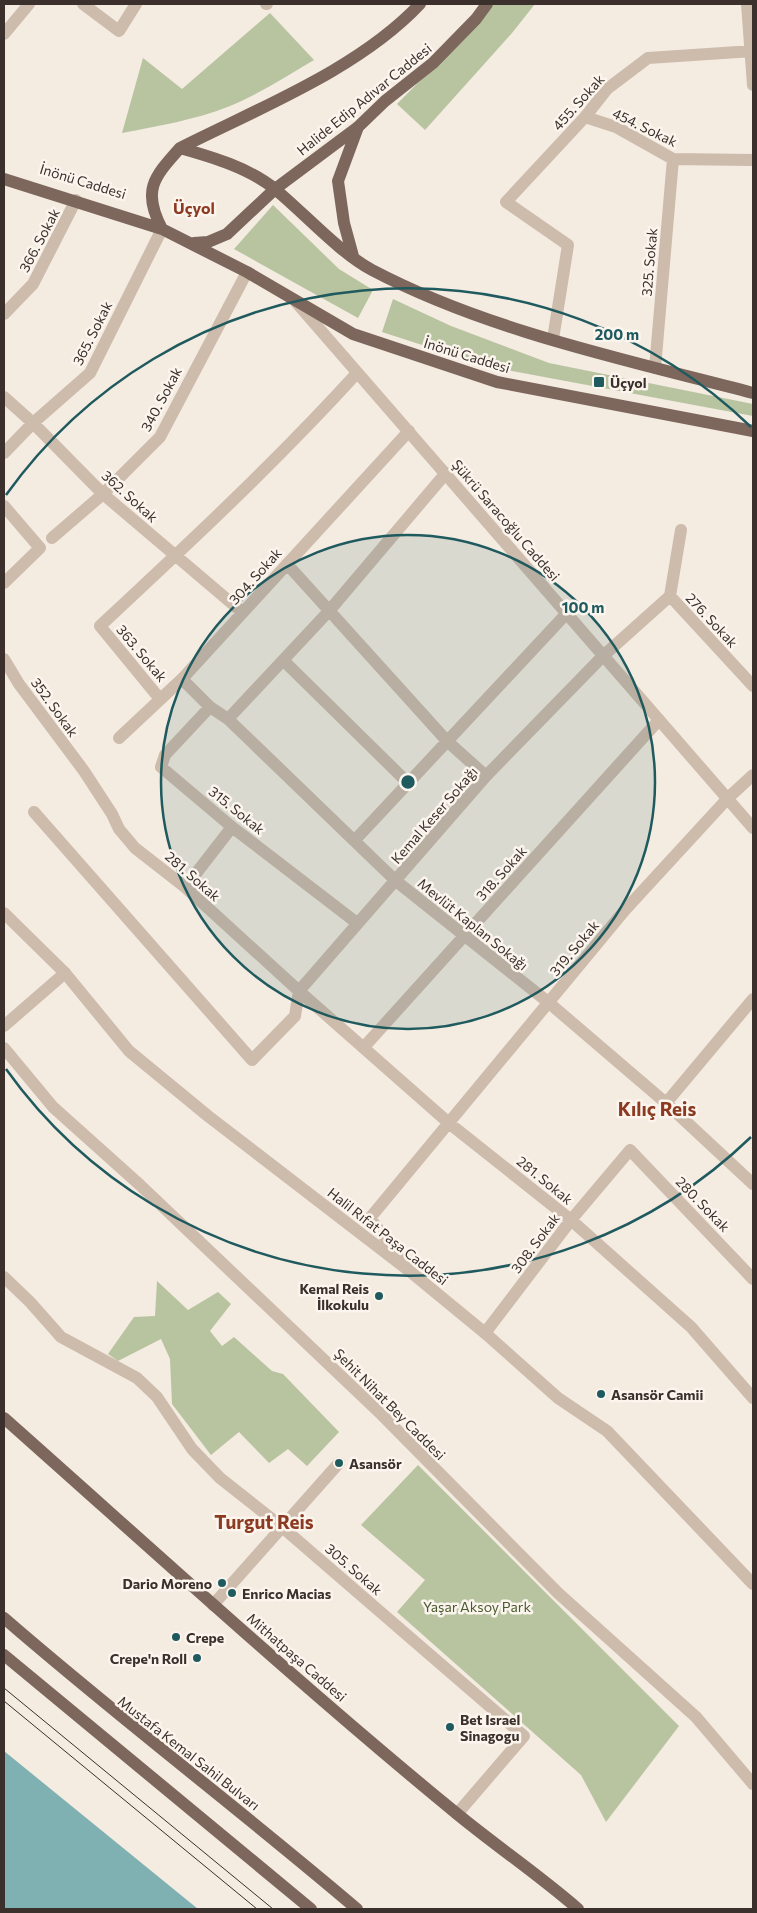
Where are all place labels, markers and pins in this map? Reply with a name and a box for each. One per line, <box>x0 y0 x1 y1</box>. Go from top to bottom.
place label: Üçyol <box>610 374 647 391</box>
marker: Üçyol <box>592 375 606 389</box>
centre of rings <box>399 773 417 791</box>
place label: Kemal Reis İlkokulu <box>299 1280 369 1313</box>
marker: Kemal Reis İlkokulu <box>373 1290 385 1302</box>
place label: Asansör Camii <box>611 1386 703 1403</box>
marker: Asansör Camii <box>595 1388 607 1400</box>
place label: Asansör <box>349 1455 402 1472</box>
marker: Asansör <box>333 1457 345 1469</box>
place label: Dario Moreno <box>122 1575 212 1592</box>
marker: Dario Moreno <box>216 1577 228 1589</box>
place label: Enrico Macias <box>242 1585 332 1602</box>
marker: Enrico Macias <box>226 1587 238 1599</box>
place label: Crepe <box>186 1629 224 1646</box>
marker: Crepe <box>170 1631 182 1643</box>
place label: Crepe'n Roll <box>110 1650 187 1667</box>
marker: Crepe'n Roll <box>191 1652 203 1664</box>
place label: Bet Israel Sinagogu <box>460 1711 520 1744</box>
marker: Bet Israel Sinagogu <box>444 1721 456 1733</box>

